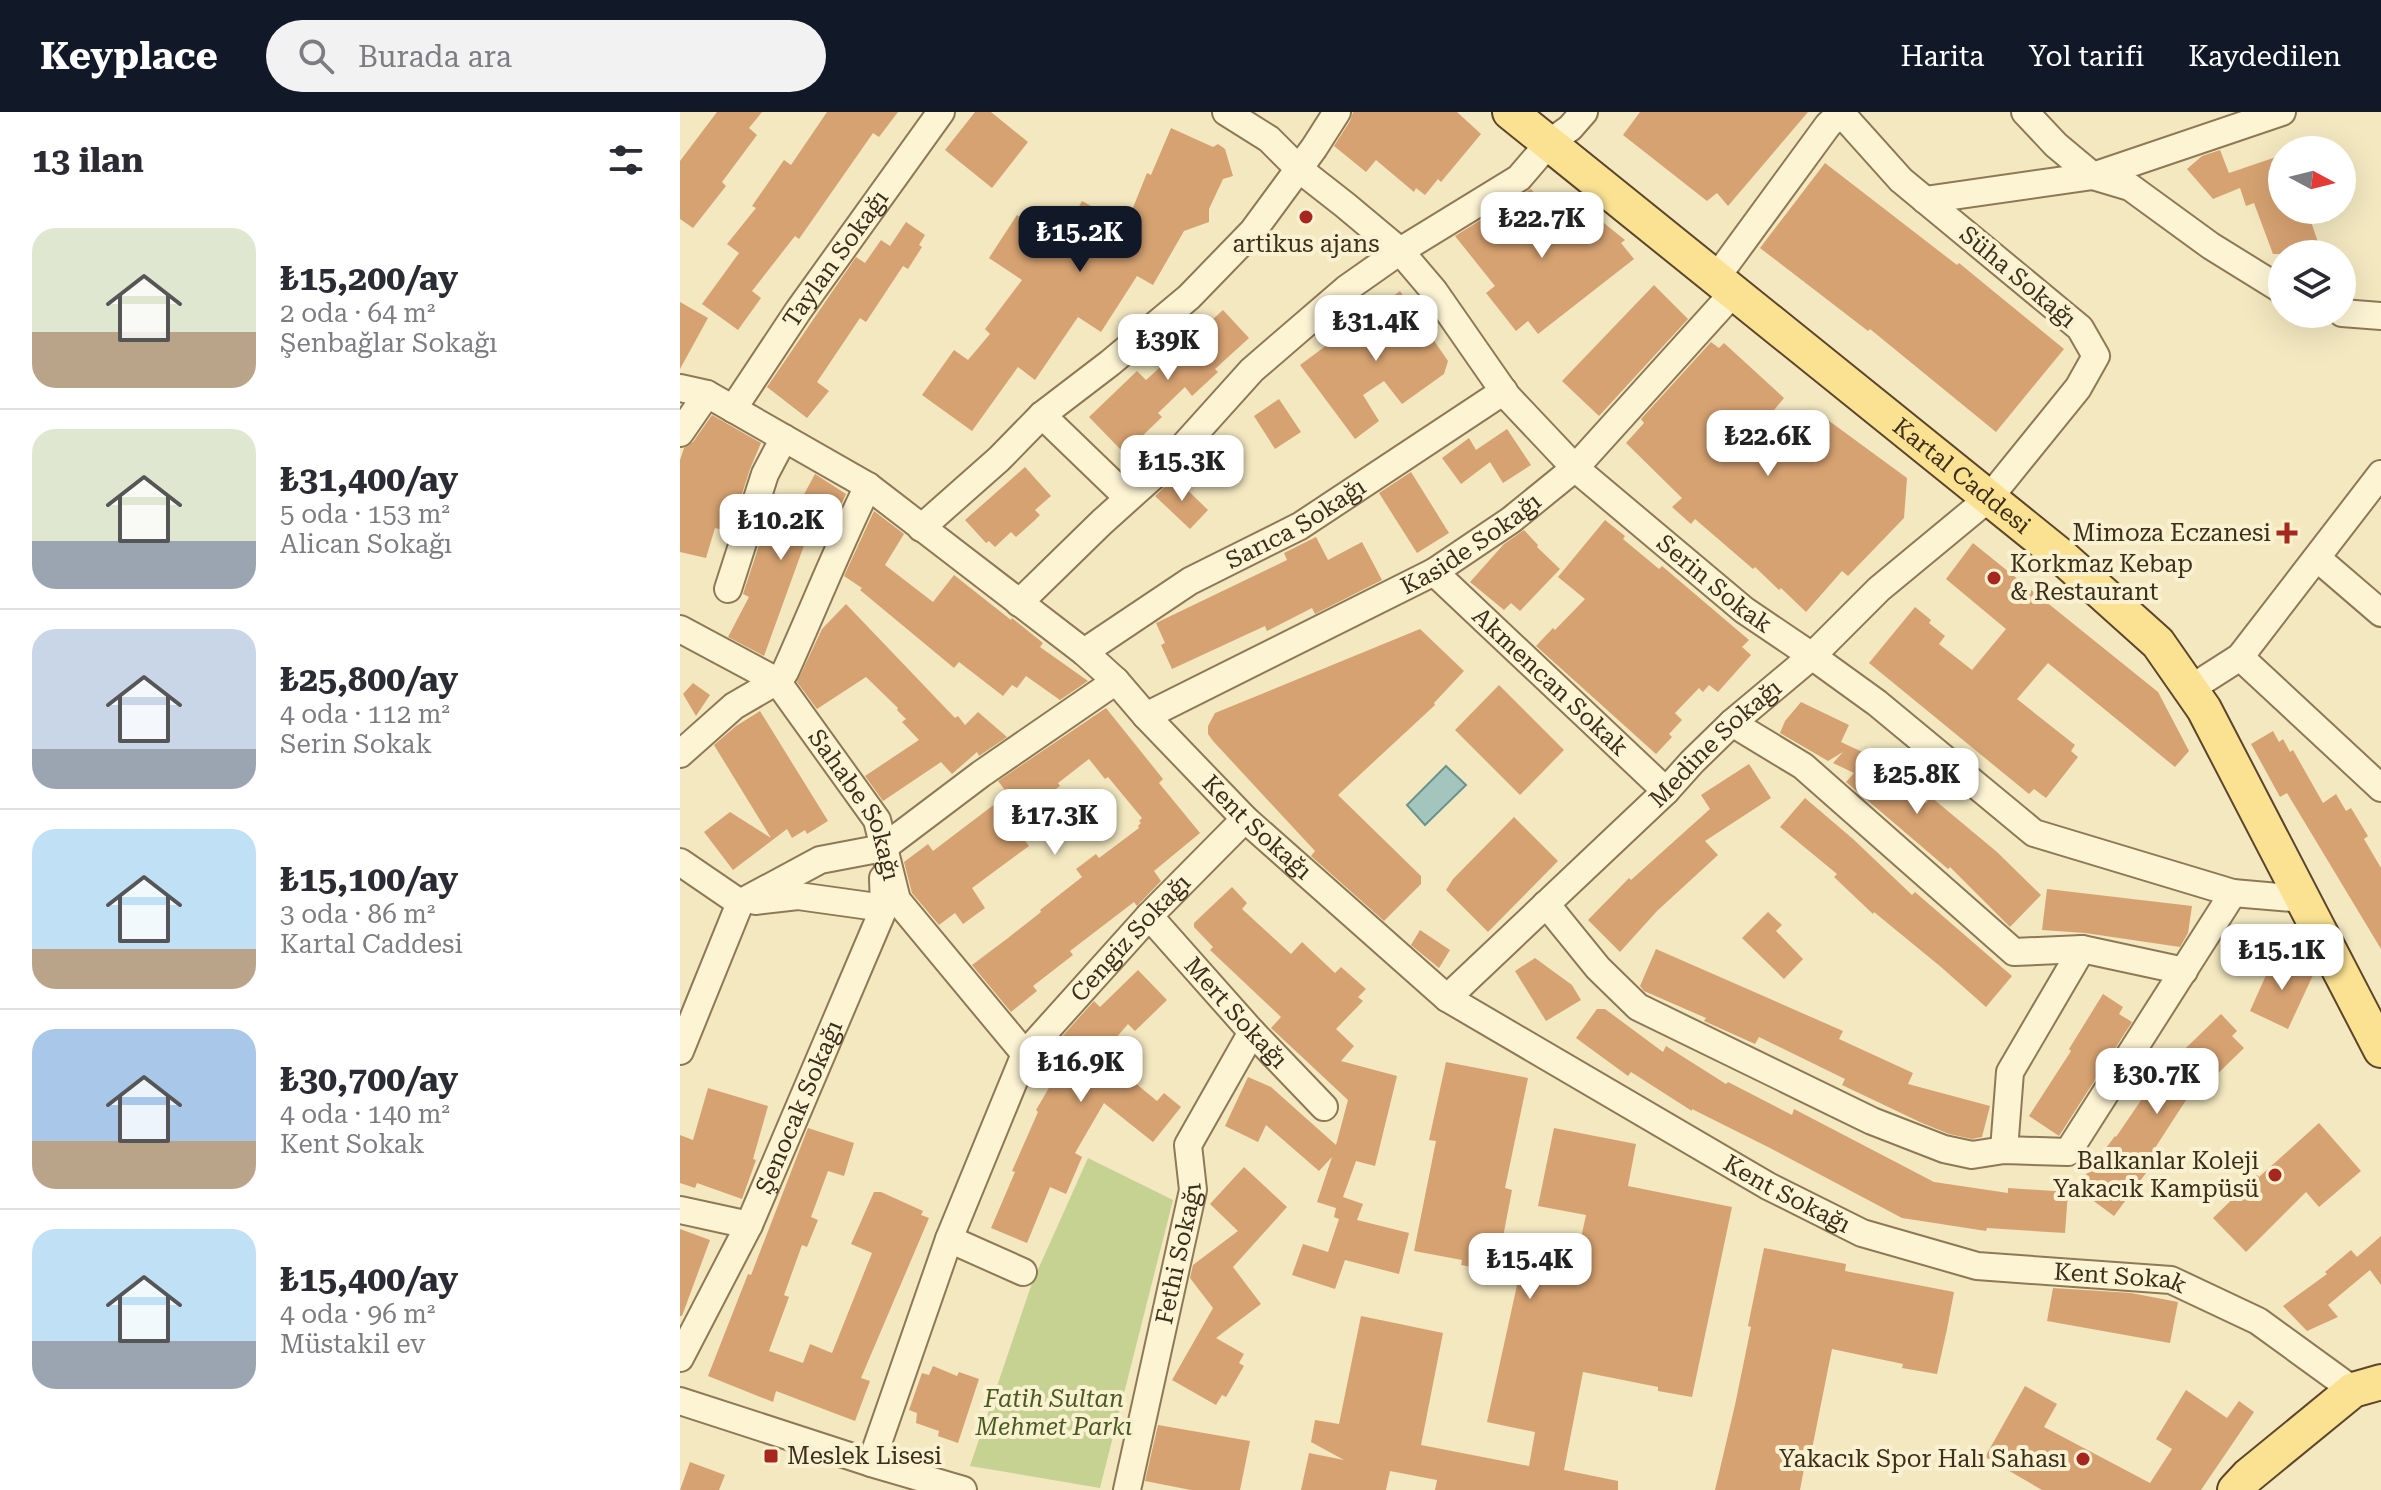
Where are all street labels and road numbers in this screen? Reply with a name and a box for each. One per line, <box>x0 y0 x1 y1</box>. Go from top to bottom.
street label: Taylan Sokağı <box>777 185 894 333</box>
street label: Süha Sokağı <box>1954 220 2082 334</box>
street label: Kartal Caddesi <box>1887 412 2036 540</box>
street label: Sarıca Sokağı <box>1221 472 1371 575</box>
street label: Kaside Sokağı <box>1396 487 1547 600</box>
street label: Serin Sokak <box>1651 529 1777 639</box>
street label: Akmencan Sokak <box>1467 602 1634 762</box>
street label: Medine Sokağı <box>1644 673 1787 813</box>
street label: Sahabe Sokağı <box>802 724 906 884</box>
street label: Kent Sokağı <box>1197 769 1317 885</box>
street label: Cengiz Sokağı <box>1065 868 1196 1007</box>
street label: Mert Sokağı <box>1178 952 1293 1074</box>
street label: Şenocak Sokağı <box>750 1016 849 1198</box>
street label: Kent Sokağı <box>1718 1149 1855 1239</box>
street label: Fethi Sokağı <box>1150 1182 1207 1327</box>
street label: Kent Sokak <box>2053 1258 2191 1299</box>

